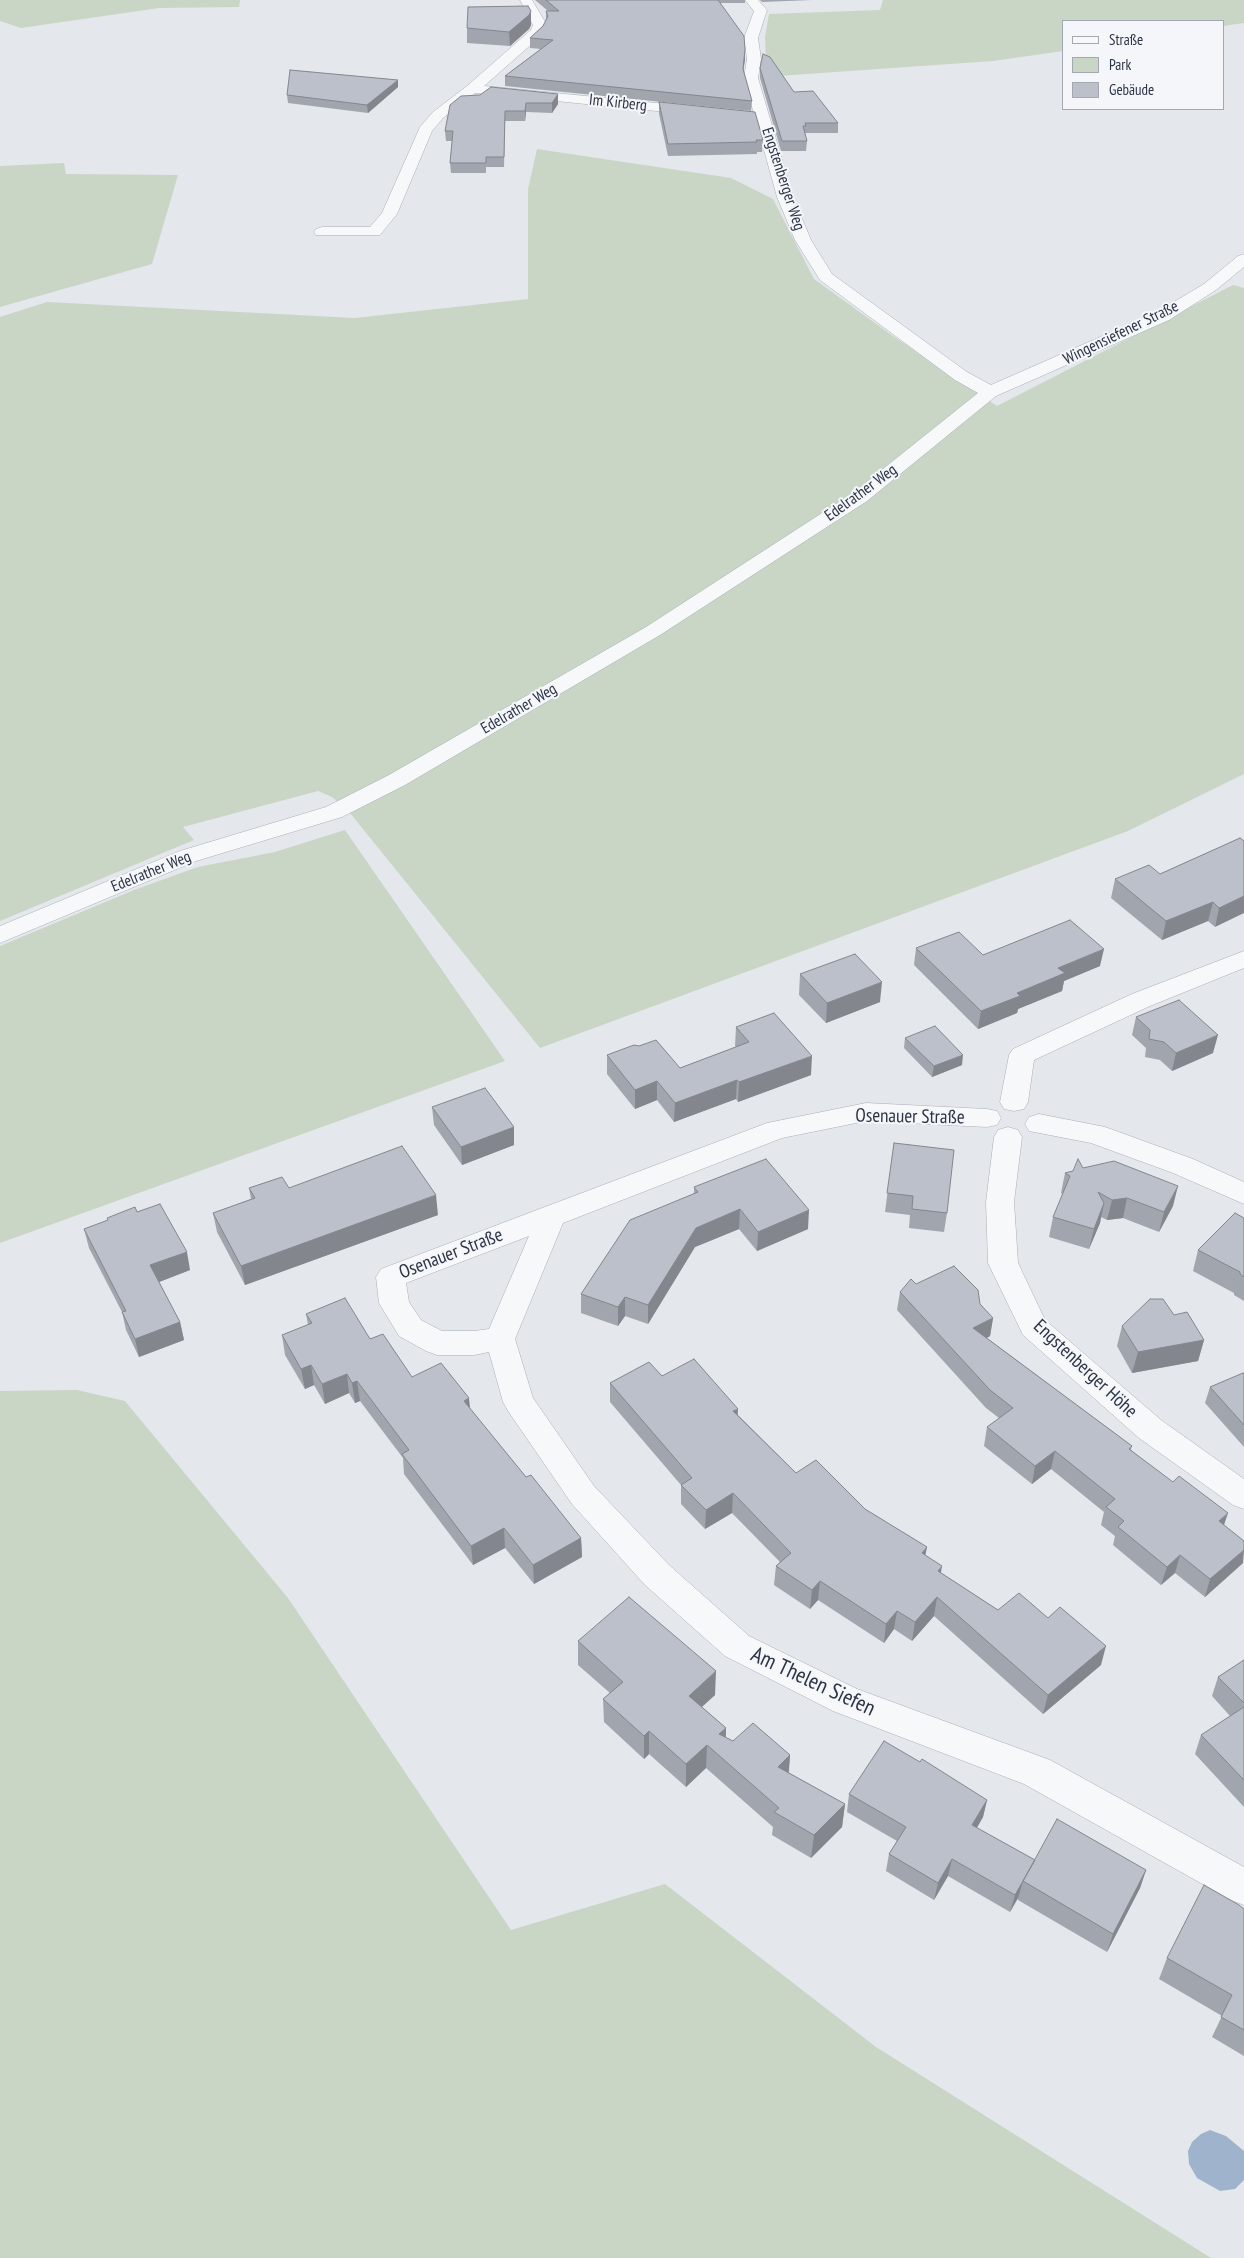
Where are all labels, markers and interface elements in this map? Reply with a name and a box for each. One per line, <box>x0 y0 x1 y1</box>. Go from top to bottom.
legend <box>1062 20 1224 110</box>
text: Straße <box>1109 30 1143 49</box>
text: Park <box>1109 55 1131 74</box>
text: Gebäude <box>1109 80 1154 99</box>
street label: Im Kirberg <box>588 90 648 116</box>
street label: Engstenberger Weg <box>757 125 809 233</box>
street label: Wingensiefener Straße <box>1060 297 1182 369</box>
street label: Edelrather Weg <box>821 460 901 526</box>
street label: Edelrather Weg <box>478 680 560 738</box>
street label: Edelrather Weg <box>108 847 194 897</box>
street label: Osenauer Straße <box>855 1105 965 1129</box>
street label: Osenauer Straße <box>396 1224 506 1284</box>
street label: Engstenberger Höhe <box>1028 1315 1142 1423</box>
street label: Am Thelen Siefen <box>747 1642 879 1722</box>

